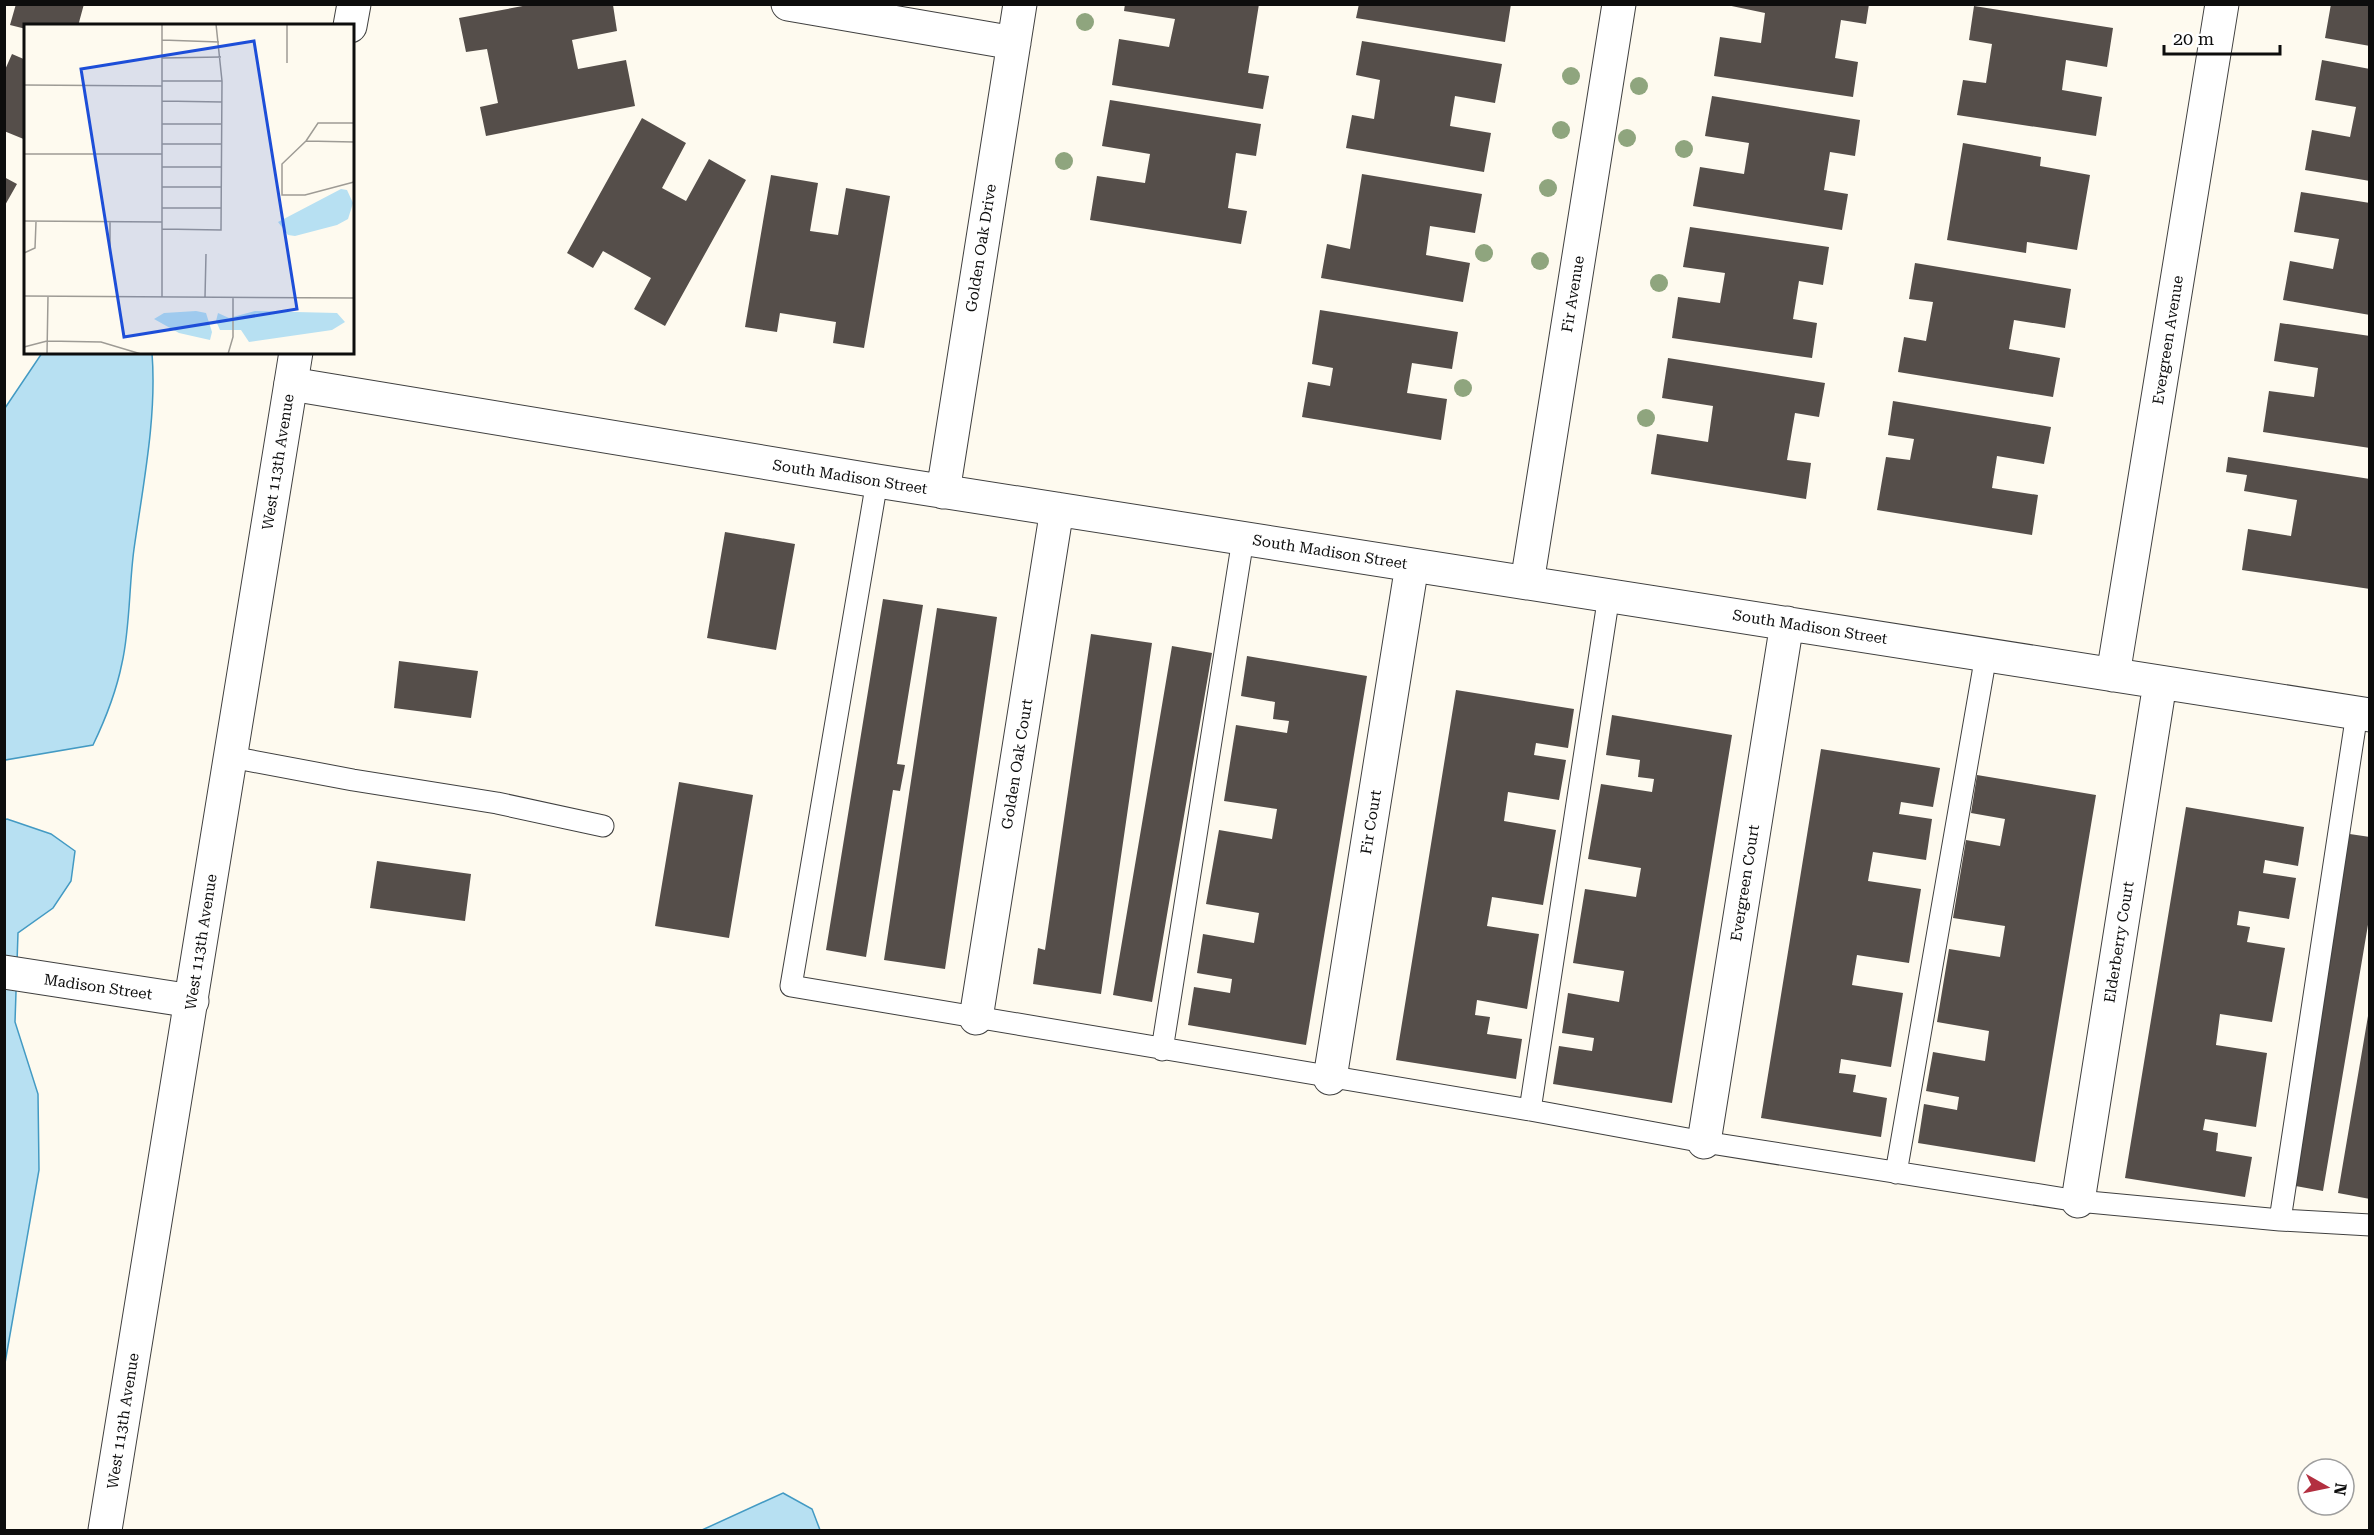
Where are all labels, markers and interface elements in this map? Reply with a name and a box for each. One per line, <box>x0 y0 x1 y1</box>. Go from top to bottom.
scale bar <box>2164 18 2280 56</box>
inset map <box>24 24 354 354</box>
text: 20 m <box>2173 28 2214 49</box>
street label: Golden Oak Drive <box>962 183 1000 313</box>
street label: Fir Avenue <box>1558 254 1588 334</box>
street label: Evergreen Avenue <box>2149 274 2187 406</box>
street label: West 113th Avenue <box>258 393 298 531</box>
street label: South Madison Street <box>771 456 929 498</box>
street label: South Madison Street <box>1251 531 1409 573</box>
street label: South Madison Street <box>1731 606 1889 648</box>
street label: Golden Oak Court <box>998 697 1036 831</box>
street label: Fir Court <box>1357 788 1385 856</box>
street label: Evergreen Court <box>1727 823 1763 943</box>
street label: West 113th Avenue <box>181 873 221 1011</box>
street label: Elderberry Court <box>2101 880 2138 1004</box>
street label: Madison Street <box>43 970 154 1004</box>
street label: West 113th Avenue <box>103 1352 143 1490</box>
north arrow <box>2296 1457 2356 1517</box>
text: N <box>2330 1482 2351 1497</box>

